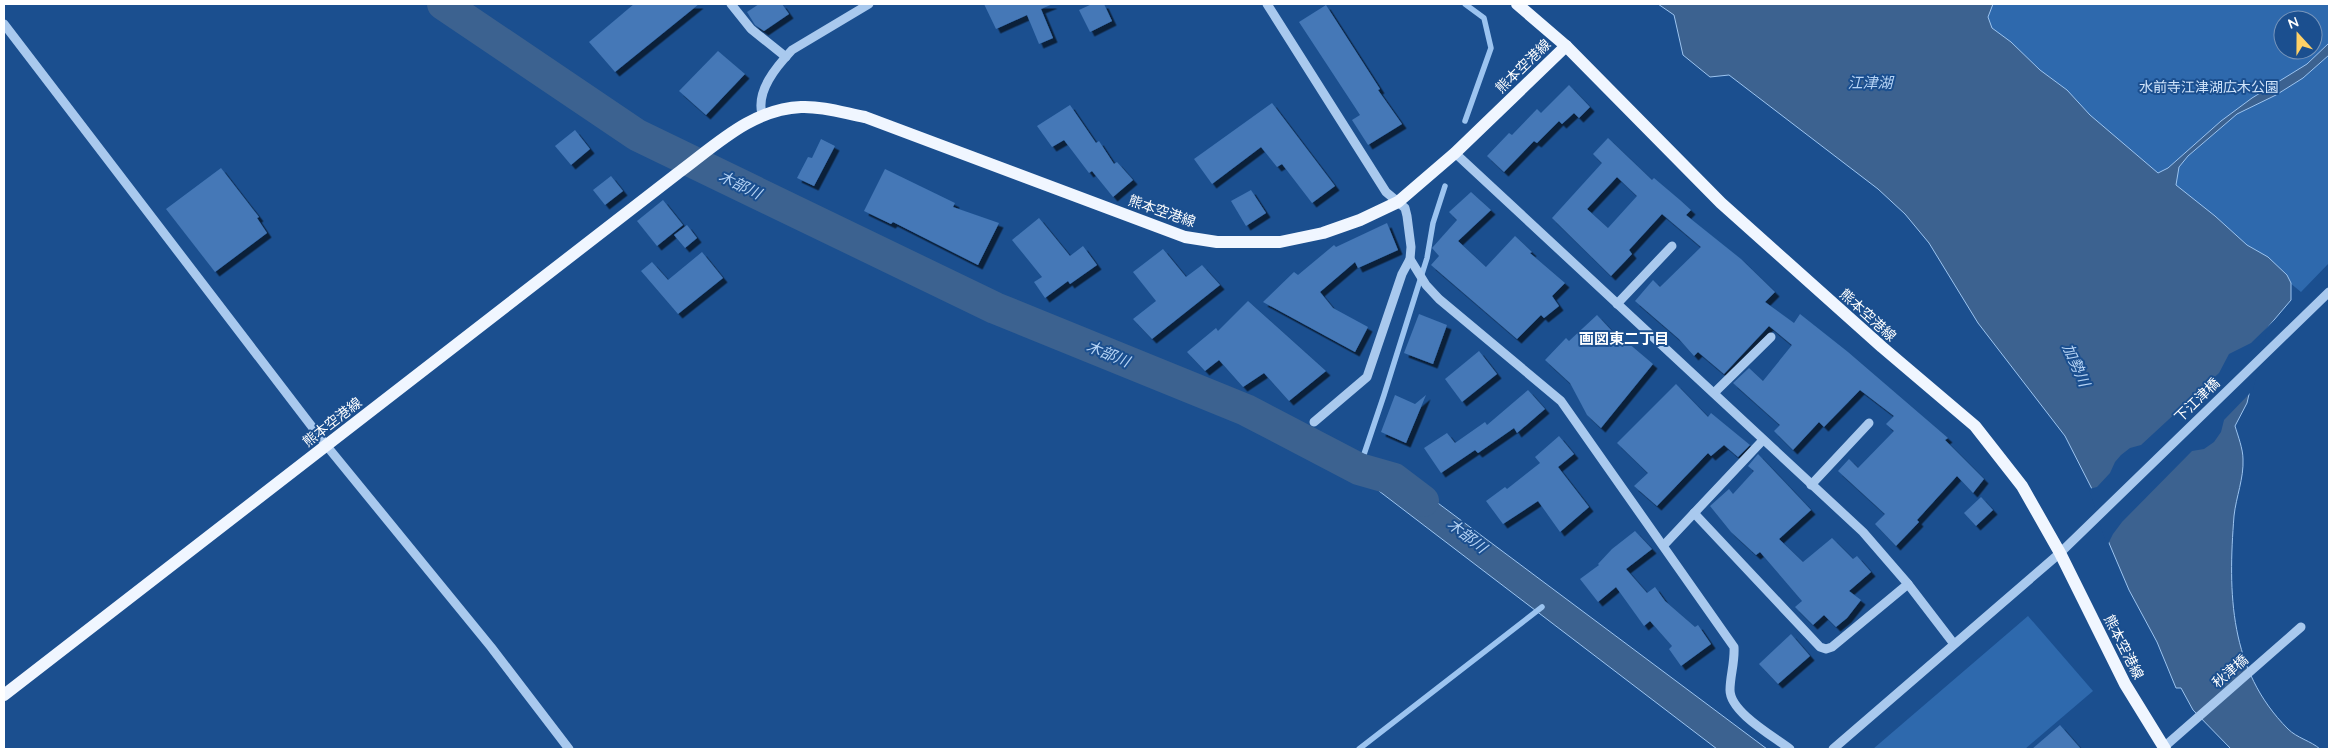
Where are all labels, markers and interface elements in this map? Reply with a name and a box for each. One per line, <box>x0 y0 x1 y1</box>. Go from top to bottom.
north arrow <box>2273 10 2323 60</box>
text: N <box>2285 13 2301 33</box>
street label: 熊本空港線 <box>1492 35 1554 97</box>
water label: 江津湖 <box>1847 73 1894 92</box>
park label: 水前寺江津湖広木公園 <box>2139 78 2279 96</box>
water label: 木部川 <box>716 166 766 204</box>
street label: 熊本空港線 <box>1126 191 1198 231</box>
street label: 熊本空港線 <box>1836 285 1900 345</box>
district label: 画図東二丁目 <box>1579 329 1669 348</box>
water label: 木部川 <box>1084 336 1134 372</box>
water label: 加勢川 <box>2059 340 2095 391</box>
street label: 下江津橋 <box>2171 374 2223 426</box>
street label: 熊本空港線 <box>299 393 365 451</box>
water label: 木部川 <box>1444 514 1492 558</box>
street label: 熊本空港線 <box>2100 612 2148 682</box>
street label: 秋津橋 <box>2208 650 2252 692</box>

